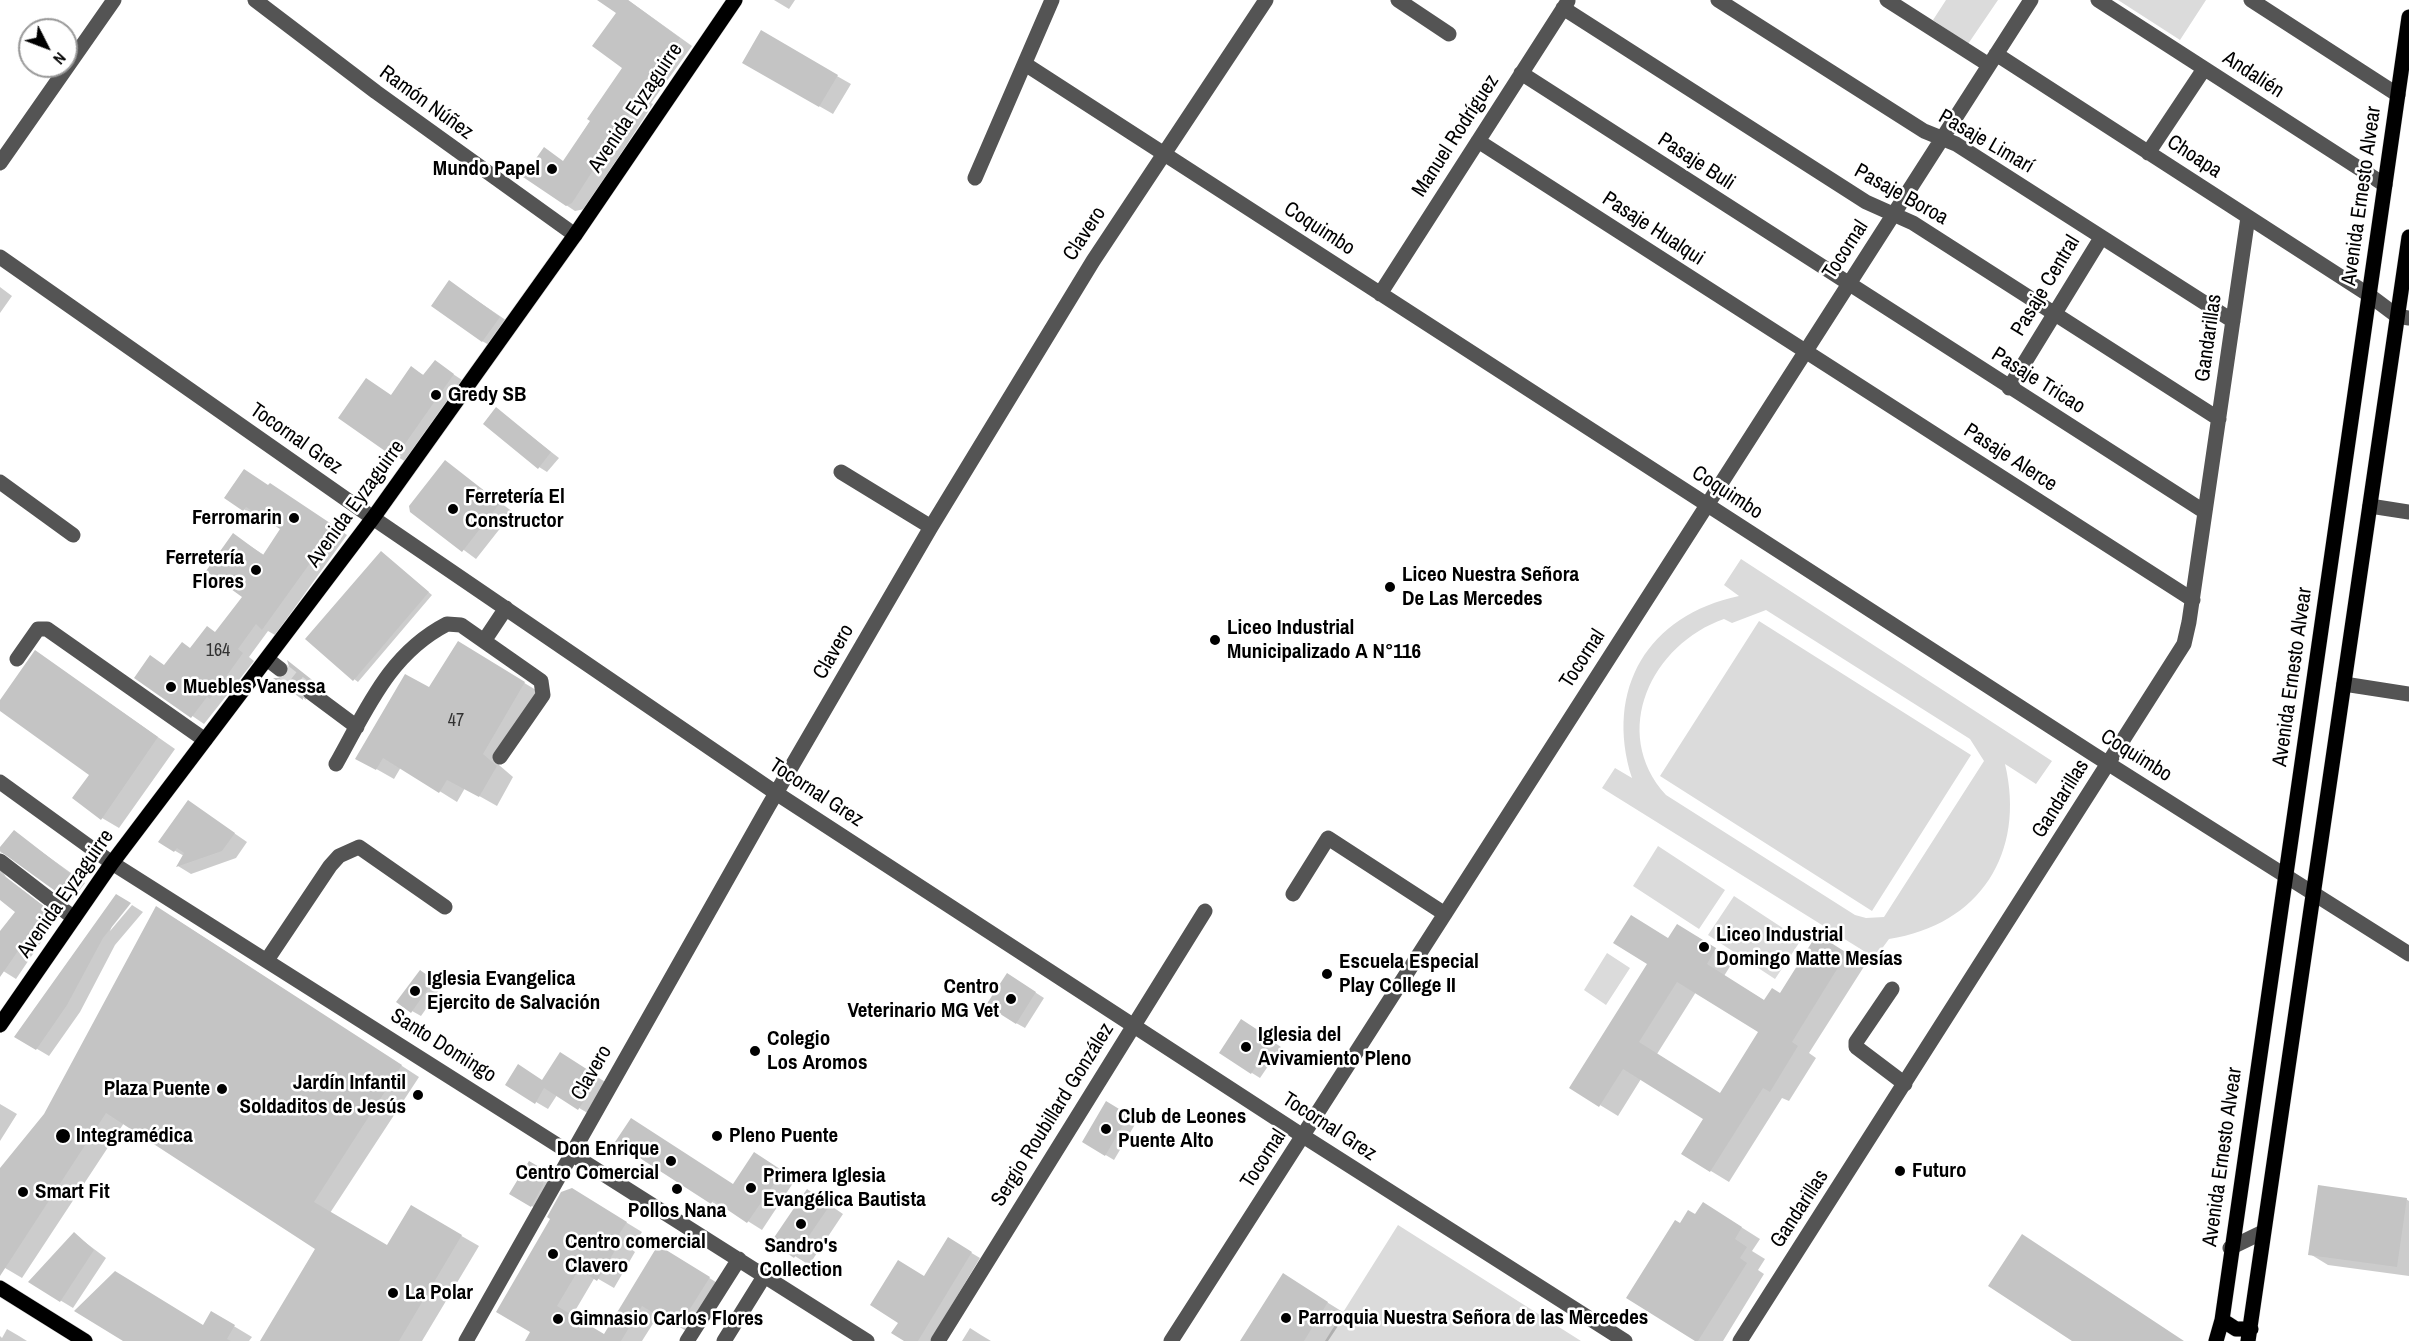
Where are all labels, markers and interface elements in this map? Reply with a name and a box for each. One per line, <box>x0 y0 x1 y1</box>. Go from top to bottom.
north arrow <box>18 18 78 78</box>
street label: Avenida Eyzaguirre <box>583 38 689 178</box>
street label: Andalién <box>2218 46 2288 104</box>
text: N <box>49 48 71 70</box>
street label: Ramón Núñez <box>374 60 478 146</box>
street label: Manuel Rodríguez <box>1407 70 1505 202</box>
street label: Pasaje Limarí <box>1934 105 2038 179</box>
street label: Avenida Ernesto Alvear <box>2337 105 2387 287</box>
street label: Pasaje Buli <box>1653 128 1739 196</box>
street label: Choapa <box>2162 130 2226 184</box>
place label: Mundo Papel <box>433 156 540 182</box>
street label: Pasaje Boroa <box>1850 159 1952 231</box>
marker: Mundo Papel <box>545 162 559 176</box>
street label: Pasaje Hualqui <box>1597 187 1709 271</box>
street label: Coquimbo <box>1279 197 1359 261</box>
street label: Clavero <box>1058 202 1112 266</box>
street label: Tocornal <box>1818 216 1874 284</box>
street label: Pasaje Central <box>2006 231 2086 341</box>
street label: Gandarillas <box>2190 293 2228 383</box>
street label: Pasaje Tricao <box>1987 342 2089 420</box>
place label: Gredy SB <box>448 382 526 408</box>
marker: Gredy SB <box>429 388 443 402</box>
street label: Tocornal Grez <box>245 398 347 480</box>
street label: Pasaje Alerce <box>1959 419 2061 497</box>
street label: Avenida Eyzaguirre <box>301 436 411 572</box>
street label: Coquimbo <box>1687 461 1767 525</box>
place label: Ferretería El Constructor <box>465 484 565 534</box>
marker: Ferretería El Constructor <box>446 502 460 516</box>
place label: Ferromarin <box>192 505 282 531</box>
marker: Ferromarin <box>287 511 301 525</box>
place label: Ferretería Flores <box>165 545 244 595</box>
place label: Liceo Nuestra Señora De Las Mercedes <box>1402 562 1579 612</box>
marker: Ferretería Flores <box>249 563 263 577</box>
marker: Liceo Nuestra Señora De Las Mercedes <box>1383 580 1397 594</box>
street label: Avenida Ernesto Alvear <box>2268 586 2318 768</box>
place label: Liceo Industrial Municipalizado A N°116 <box>1227 615 1421 665</box>
street label: Clavero <box>808 620 860 684</box>
street label: Tocornal <box>1555 625 1611 693</box>
marker: Liceo Industrial Municipalizado A N°116 <box>1208 633 1222 647</box>
house number: 164 <box>206 640 230 662</box>
place label: Muebles Vanessa <box>183 674 326 700</box>
marker: Muebles Vanessa <box>164 680 178 694</box>
house number: 47 <box>448 710 464 732</box>
street label: Coquimbo <box>2096 724 2176 788</box>
street label: Tocornal Grez <box>764 753 868 833</box>
street label: Gandarillas <box>2027 755 2095 843</box>
street label: Avenida Eyzaguirre <box>12 825 120 963</box>
place label: Liceo Industrial Domingo Matte Mesías <box>1716 922 1903 972</box>
marker: Liceo Industrial Domingo Matte Mesías <box>1697 940 1711 954</box>
place label: Escuela Especial Play College II <box>1339 949 1479 999</box>
place label: Iglesia Evangelica Ejercito de Salvación <box>427 966 600 1016</box>
marker: Escuela Especial Play College II <box>1320 967 1334 981</box>
place label: Centro Veterinario MG Vet <box>847 974 999 1024</box>
marker: Iglesia Evangelica Ejercito de Salvación <box>408 984 422 998</box>
marker: Centro Veterinario MG Vet <box>1004 992 1018 1006</box>
street label: Santo Domingo <box>386 1004 500 1088</box>
street label: Sergio Roubillard González <box>986 1019 1120 1211</box>
place label: Iglesia del Avivamiento Pleno <box>1258 1022 1411 1072</box>
place label: Colegio Los Aromos <box>767 1026 867 1076</box>
marker: Iglesia del Avivamiento Pleno <box>1239 1040 1253 1054</box>
street label: Clavero <box>566 1041 618 1105</box>
marker: Colegio Los Aromos <box>748 1044 762 1058</box>
street label: Avenida Ernesto Alvear <box>2198 1066 2248 1248</box>
place label: Jardín Infantil Soldaditos de Jesús <box>239 1070 406 1120</box>
place label: Plaza Puente <box>104 1076 210 1102</box>
marker: Plaza Puente <box>215 1082 229 1096</box>
street label: Tocornal Grez <box>1277 1087 1381 1167</box>
marker: Jardín Infantil Soldaditos de Jesús <box>411 1088 425 1102</box>
place label: Club de Leones Puente Alto <box>1118 1104 1246 1154</box>
marker: Club de Leones Puente Alto <box>1099 1122 1113 1136</box>
place label: Integramédica <box>76 1123 193 1149</box>
place label: Pleno Puente <box>729 1123 838 1149</box>
street label: Tocornal <box>1236 1125 1292 1193</box>
marker: Integramédica <box>54 1127 72 1145</box>
marker: Pleno Puente <box>710 1129 724 1143</box>
place label: Don Enrique Centro Comercial <box>515 1136 659 1186</box>
marker: Don Enrique Centro Comercial <box>664 1154 678 1168</box>
place label: Futuro <box>1912 1158 1967 1184</box>
place label: Primera Iglesia Evangélica Bautista <box>763 1163 926 1213</box>
marker: Futuro <box>1893 1164 1907 1178</box>
street label: Gandarillas <box>1765 1165 1835 1253</box>
place label: Smart Fit <box>35 1179 110 1205</box>
marker: Primera Iglesia Evangélica Bautista <box>744 1181 758 1195</box>
marker: Pollos Nana <box>670 1182 684 1196</box>
marker: Smart Fit <box>16 1185 30 1199</box>
place label: Pollos Nana <box>628 1198 726 1224</box>
marker: Sandro's Collection <box>794 1217 808 1231</box>
place label: Centro comercial Clavero <box>565 1229 706 1279</box>
place label: Sandro's Collection <box>759 1233 843 1283</box>
marker: Centro comercial Clavero <box>546 1247 560 1261</box>
place label: La Polar <box>405 1280 473 1306</box>
marker: La Polar <box>386 1286 400 1300</box>
place label: Parroquia Nuestra Señora de las Mercedes <box>1298 1305 1648 1331</box>
place label: Gimnasio Carlos Flores <box>570 1306 763 1332</box>
marker: Parroquia Nuestra Señora de las Mercedes <box>1279 1311 1293 1325</box>
marker: Gimnasio Carlos Flores <box>551 1312 565 1326</box>

